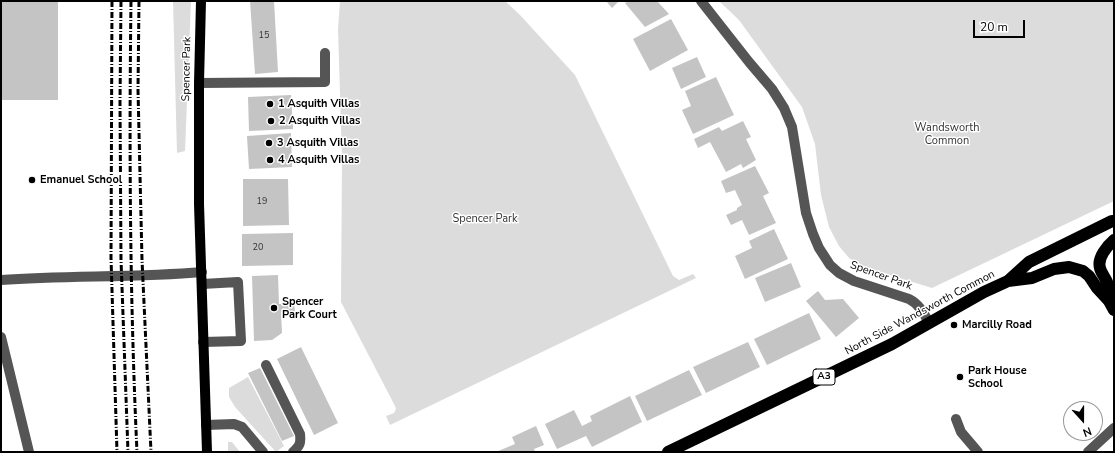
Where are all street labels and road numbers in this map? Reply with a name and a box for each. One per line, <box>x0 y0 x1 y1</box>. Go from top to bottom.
street label: Spencer Park <box>180 36 194 102</box>
street label: Spencer Park <box>848 259 914 293</box>
street label: North Side Wandsworth Common <box>843 268 997 358</box>
road number: A3 <box>813 369 835 385</box>

